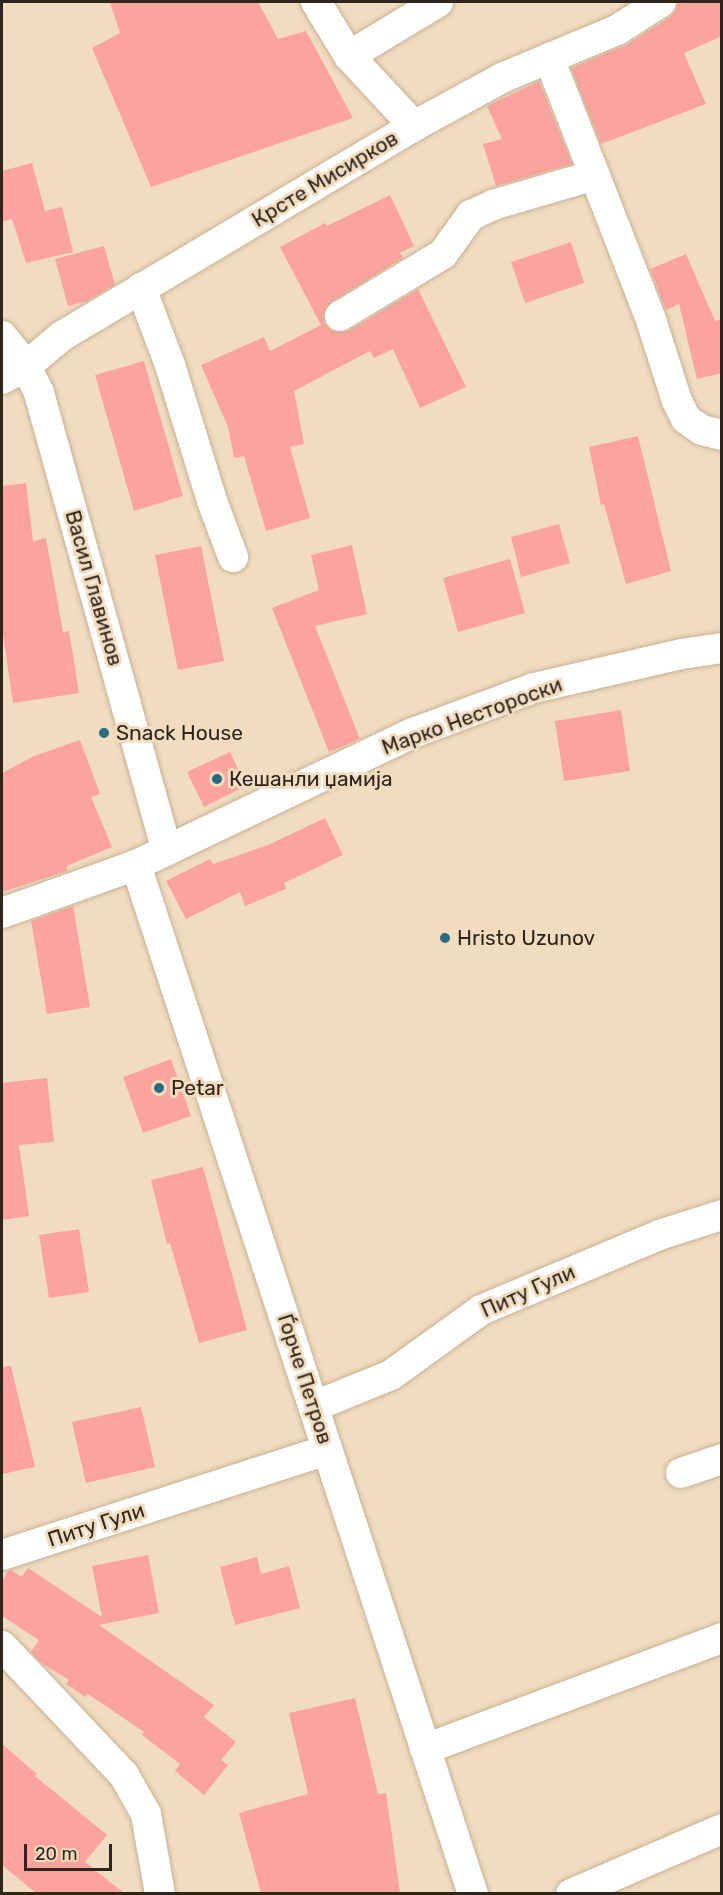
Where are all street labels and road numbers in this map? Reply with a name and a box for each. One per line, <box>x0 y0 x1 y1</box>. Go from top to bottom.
street label: Крсте Мисирков <box>247 125 403 233</box>
street label: Васил Главинов <box>60 507 128 669</box>
street label: Марко Нестороски <box>378 672 566 760</box>
street label: Питу Гули <box>477 1259 579 1323</box>
street label: Ѓорче Петров <box>272 1311 338 1447</box>
street label: Питу Гули <box>44 1498 148 1552</box>

